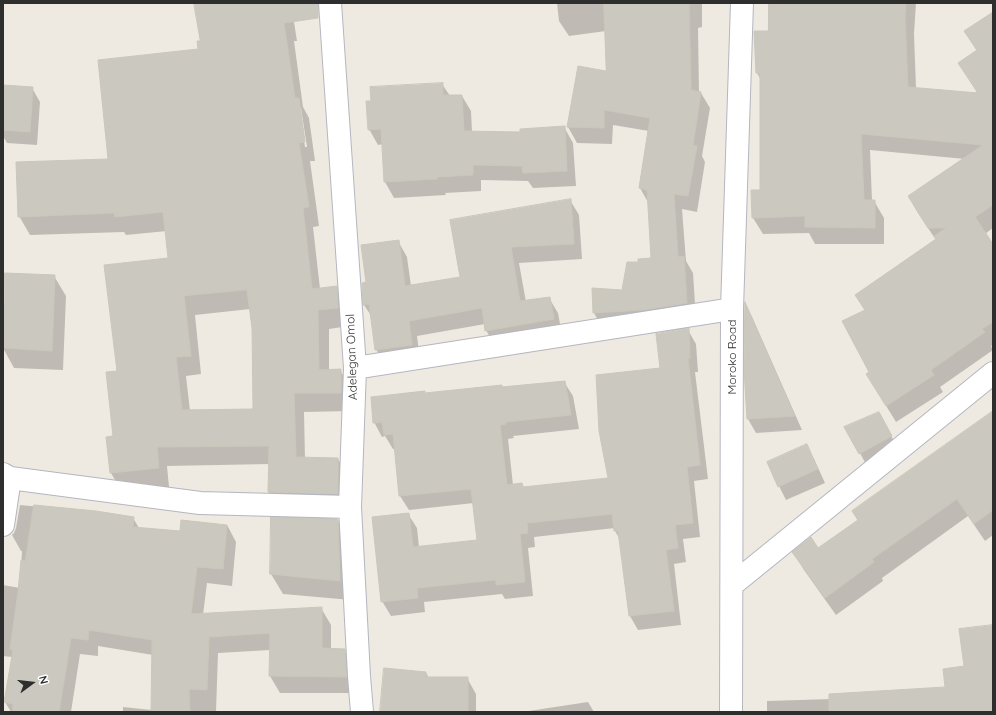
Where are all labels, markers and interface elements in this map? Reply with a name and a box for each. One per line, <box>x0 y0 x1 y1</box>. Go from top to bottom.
street label: Adelegan Omol <box>343 314 361 400</box>
street label: Moroko Road <box>725 319 739 395</box>
north arrow <box>12 663 52 703</box>
text: N <box>36 674 51 686</box>

